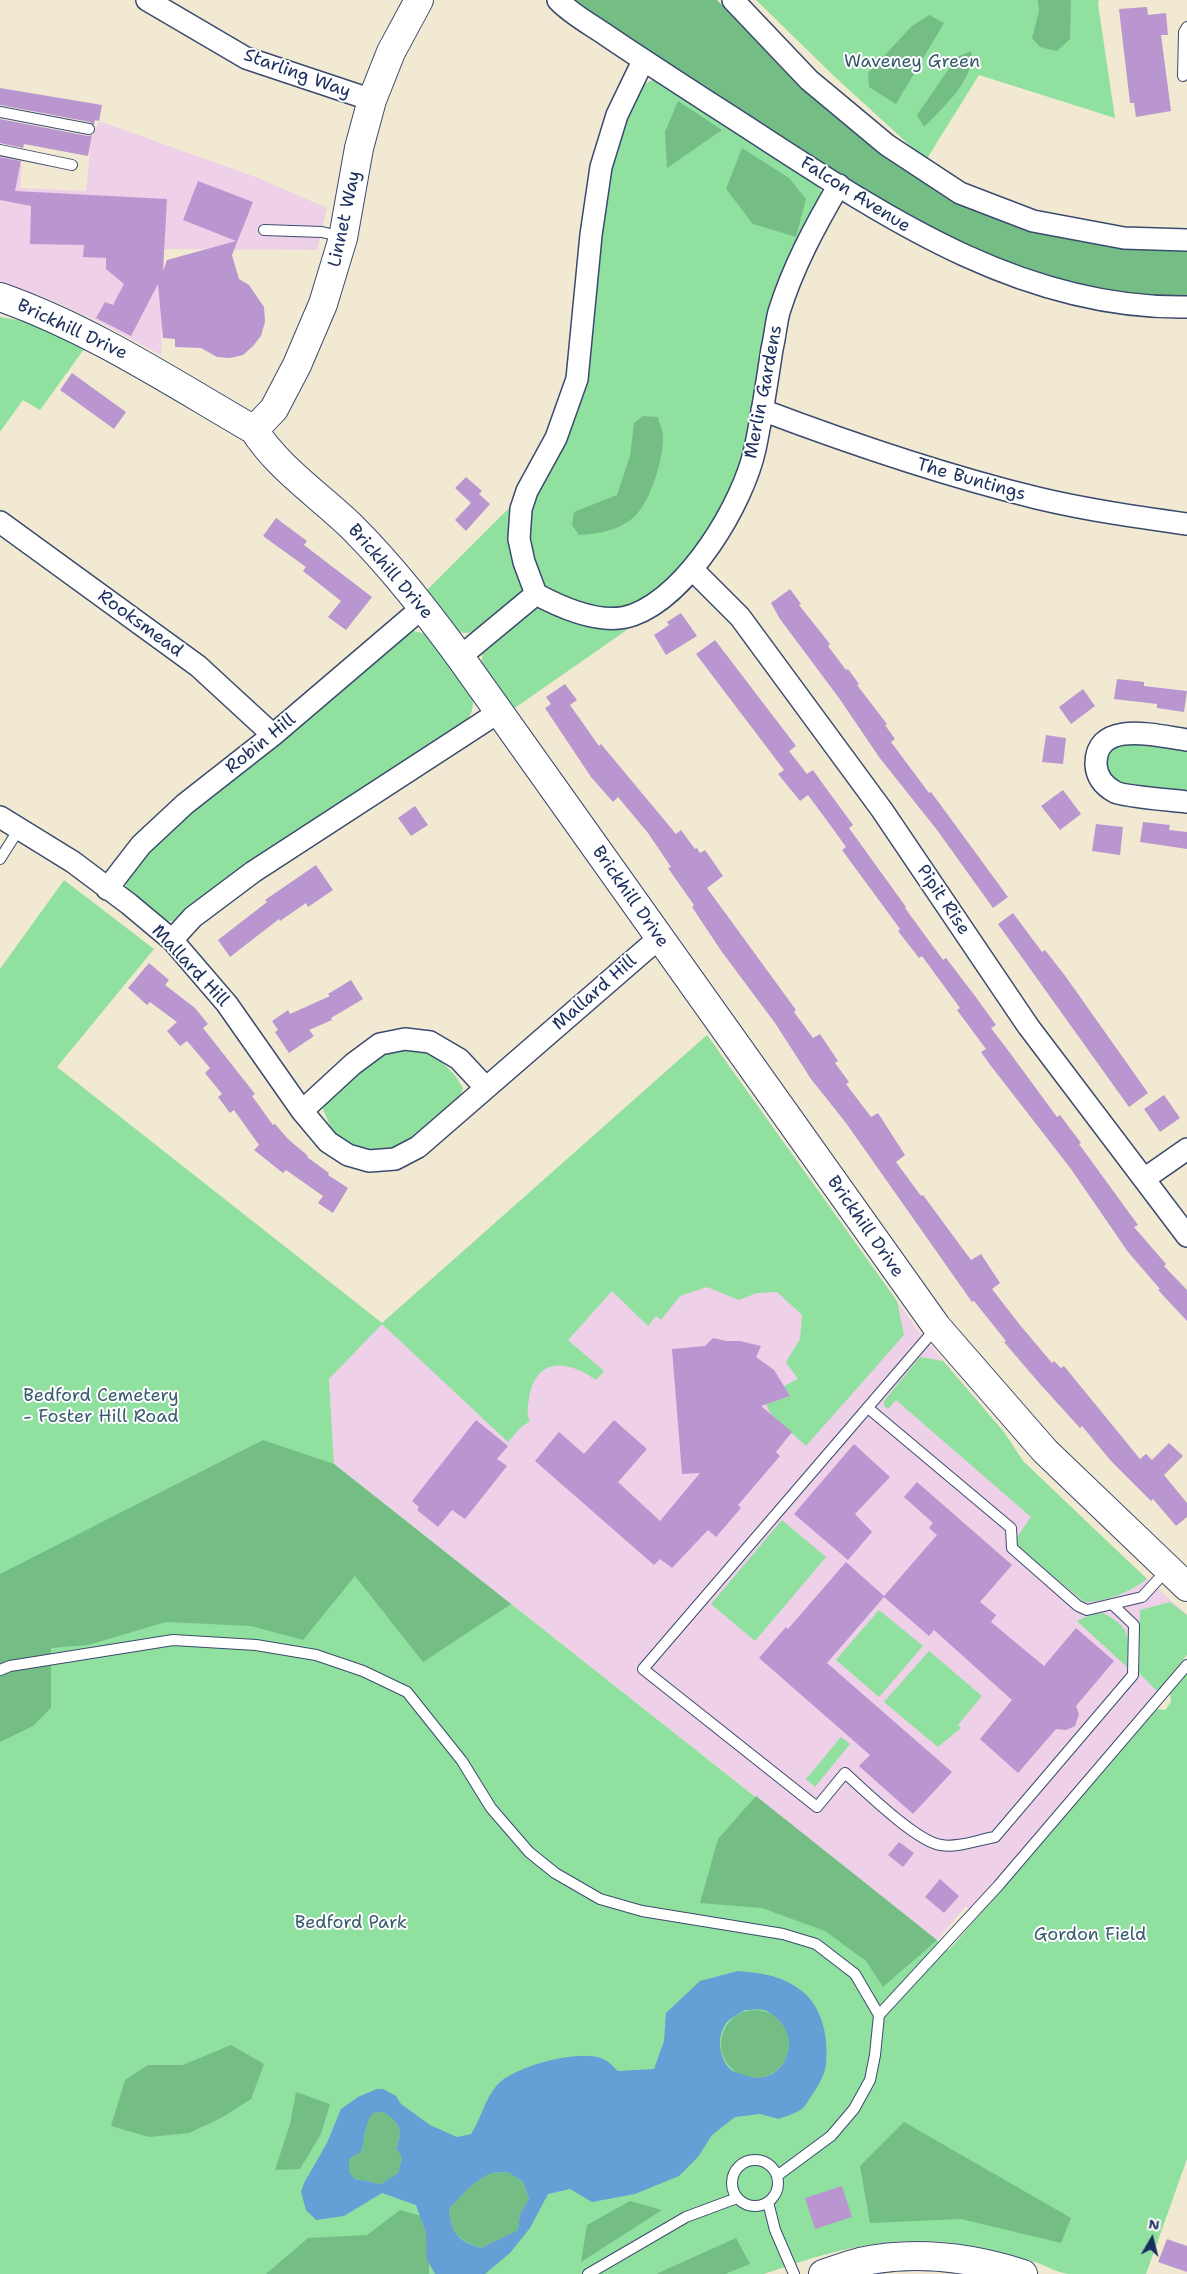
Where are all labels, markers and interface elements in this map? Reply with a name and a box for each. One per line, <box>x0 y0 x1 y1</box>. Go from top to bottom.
street label: Starling Way <box>241 45 353 103</box>
park label: Waveney Green <box>844 51 980 73</box>
street label: Falcon Avenue <box>796 153 914 237</box>
street label: Linnet Way <box>324 169 366 269</box>
street label: Brickhill Drive <box>14 295 130 365</box>
street label: Merlin Gardens <box>740 323 788 461</box>
street label: The Buntings <box>914 454 1028 506</box>
street label: Brickhill Drive <box>343 520 437 624</box>
street label: Rooksmead <box>93 586 187 662</box>
street label: Robin Hill <box>222 709 300 779</box>
street label: Brickhill Drive <box>587 842 673 952</box>
street label: Pipit Rise <box>912 861 974 939</box>
street label: Mallard Hill <box>147 921 233 1011</box>
street label: Mallard Hill <box>549 951 641 1035</box>
street label: Brickhill Drive <box>822 1172 908 1282</box>
park label: Bedford Cemetery - Foster Hill Road <box>23 1385 179 1428</box>
park label: Bedford Park <box>295 1912 407 1934</box>
park label: Gordon Field <box>1034 1924 1146 1946</box>
north arrow <box>1127 2214 1177 2264</box>
text: N <box>1147 2214 1161 2234</box>

